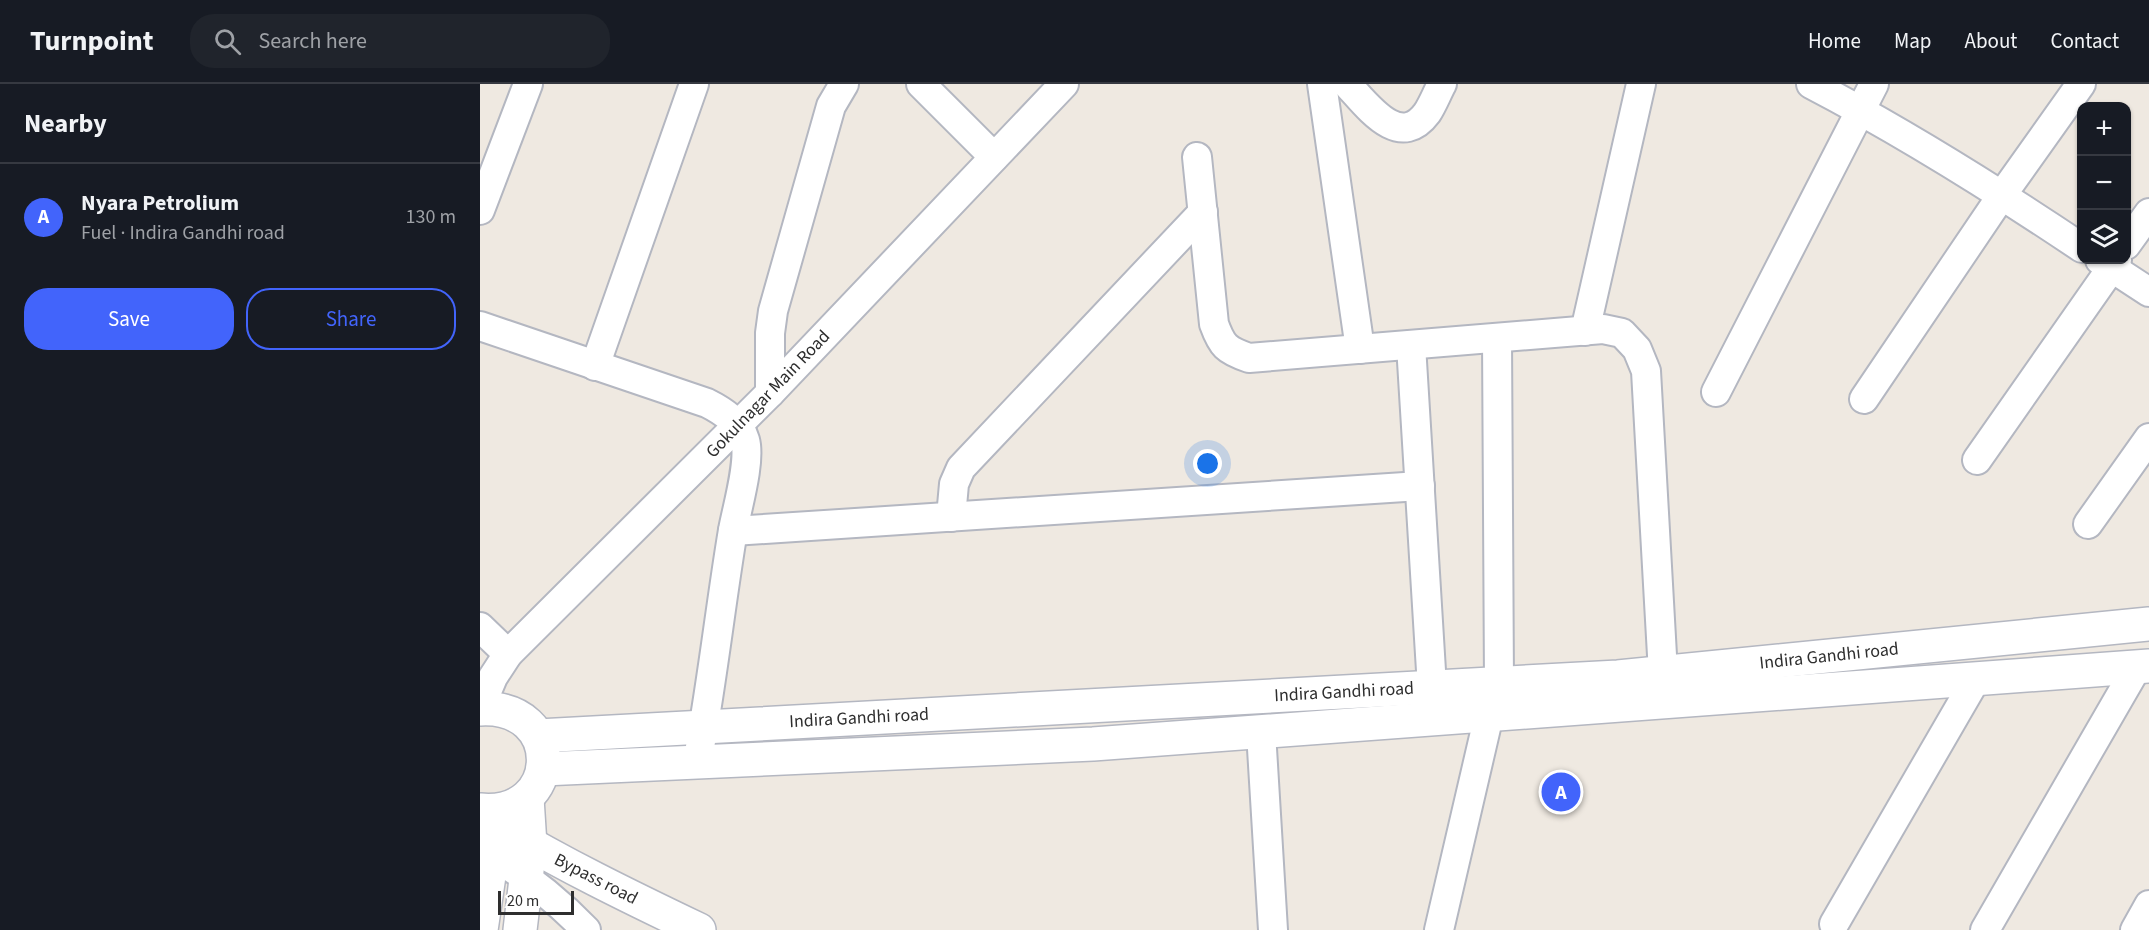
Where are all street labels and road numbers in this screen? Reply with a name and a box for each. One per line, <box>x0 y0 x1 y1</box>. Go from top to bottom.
street label: Gokulnagar Main Road <box>700 324 836 464</box>
street label: Indira Gandhi road <box>1758 636 1900 676</box>
street label: Indira Gandhi road <box>1273 676 1415 708</box>
street label: Indira Gandhi road <box>788 702 930 734</box>
street label: Bypass road <box>550 847 642 911</box>

